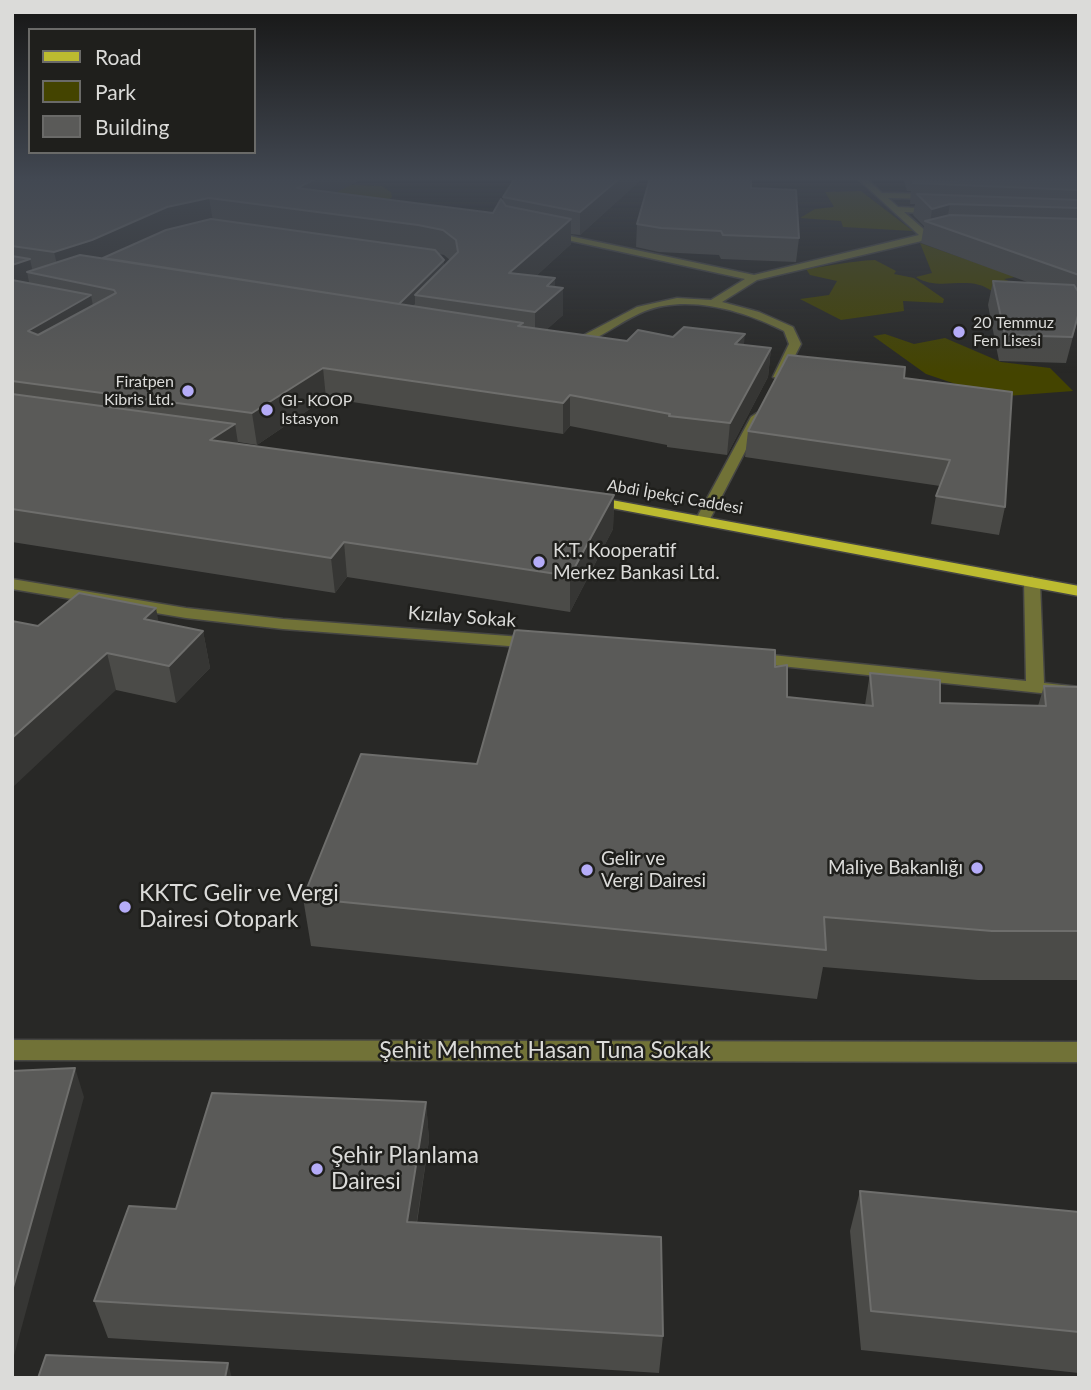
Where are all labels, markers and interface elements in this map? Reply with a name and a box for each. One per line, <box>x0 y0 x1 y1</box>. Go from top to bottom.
legend <box>28 28 256 154</box>
text: Road <box>95 44 142 69</box>
text: Park <box>95 79 136 104</box>
text: Building <box>95 114 170 139</box>
place label: 20 Temmuz Fen Lisesi <box>973 313 1054 351</box>
marker: 20 Temmuz Fen Lisesi <box>951 324 967 340</box>
place label: Firatpen Kibris Ltd. <box>104 372 174 410</box>
marker: Firatpen Kibris Ltd. <box>180 383 196 399</box>
place label: GI- KOOP Istasyon <box>281 391 352 429</box>
marker: GI- KOOP Istasyon <box>259 402 275 418</box>
street label: Abdi İpekçi Caddesi <box>606 476 744 518</box>
place label: K.T. Kooperatif Merkez Bankasi Ltd. <box>553 540 720 584</box>
marker: K.T. Kooperatif Merkez Bankasi Ltd. <box>531 554 547 570</box>
street label: Kızılay Sokak <box>407 602 517 632</box>
place label: Gelir ve Vergi Dairesi <box>601 848 706 892</box>
place label: Maliye Bakanlığı <box>828 857 963 879</box>
marker: Maliye Bakanlığı <box>969 860 985 876</box>
marker: Gelir ve Vergi Dairesi <box>579 862 595 878</box>
place label: KKTC Gelir ve Vergi Dairesi Otopark <box>139 880 339 934</box>
marker: KKTC Gelir ve Vergi Dairesi Otopark <box>117 899 133 915</box>
street label: Şehit Mehmet Hasan Tuna Sokak <box>379 1037 711 1065</box>
place label: Şehir Planlama Dairesi <box>331 1142 479 1196</box>
marker: Şehir Planlama Dairesi <box>309 1161 325 1177</box>

